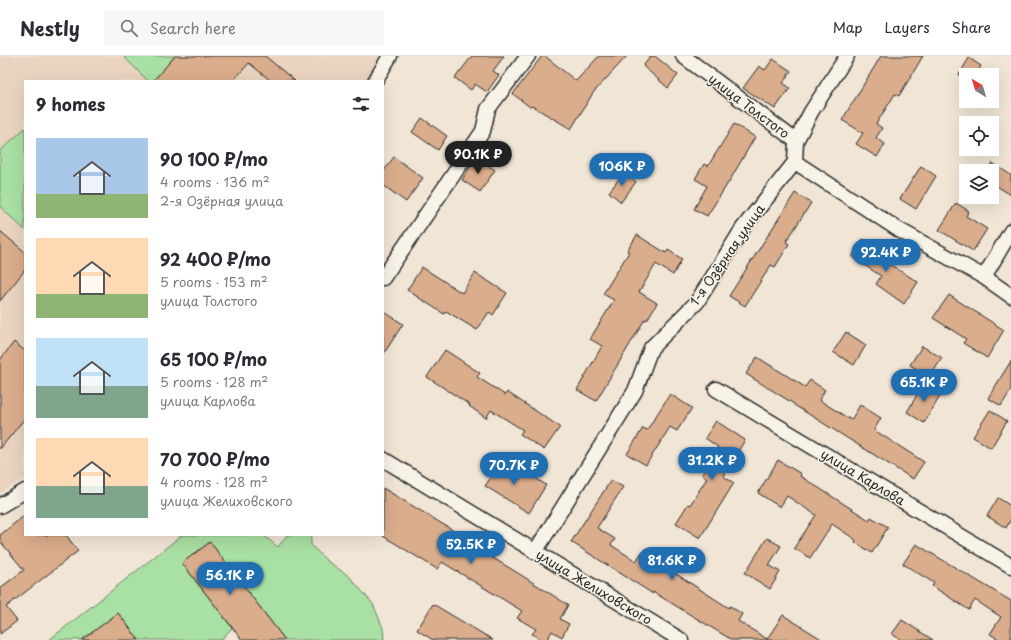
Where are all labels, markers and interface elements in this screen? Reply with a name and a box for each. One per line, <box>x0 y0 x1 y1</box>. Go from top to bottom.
search box <box>104 10 384 46</box>
text: Nestly <box>20 14 80 42</box>
text: Search here <box>150 16 236 39</box>
icon: search <box>118 17 140 39</box>
text: Map <box>833 17 863 38</box>
text: Layers <box>885 17 930 38</box>
text: Share <box>952 17 991 38</box>
north arrow <box>959 68 999 108</box>
map controls <box>959 68 999 204</box>
street label: улица Толстого <box>705 69 794 142</box>
text: 9 homes <box>36 91 105 117</box>
icon: filters <box>350 93 372 115</box>
button: locate <box>959 116 999 156</box>
pin: 90.1K ₽ <box>441 141 515 175</box>
text: 90.1K ₽ <box>454 144 502 163</box>
text: 90 100 ₽/mo <box>160 146 268 172</box>
pin: 106K ₽ <box>589 153 655 187</box>
icon: home <box>68 154 116 202</box>
text: 106K ₽ <box>598 156 646 175</box>
button: layers <box>959 164 999 204</box>
text: 4 rooms · 136 m² <box>160 172 270 191</box>
text: 2-я Озёрная улица <box>160 191 283 210</box>
street label: 1-я Озёрная улица <box>684 199 769 309</box>
pin: 92.4K ₽ <box>849 239 923 273</box>
text: 92.4K ₽ <box>861 242 911 261</box>
text: 92 400 ₽/mo <box>160 246 271 272</box>
icon: home <box>68 254 116 302</box>
text: 5 rooms · 153 m² <box>160 272 268 291</box>
text: улица Толстого <box>160 291 257 310</box>
text: 65 100 ₽/mo <box>160 346 267 372</box>
icon: home <box>68 354 116 402</box>
pin: 65.1K ₽ <box>887 369 961 403</box>
text: 5 rooms · 128 m² <box>160 372 268 391</box>
text: 65.1K ₽ <box>900 372 948 391</box>
text: улица Карлова <box>160 391 255 410</box>
street label: улица Карлова <box>817 444 910 510</box>
text: 70 700 ₽/mo <box>160 446 270 472</box>
pin: 31.2K ₽ <box>675 447 749 481</box>
text: 31.2K ₽ <box>687 450 737 469</box>
pin: 70.7K ₽ <box>477 452 551 486</box>
icon: home <box>68 454 116 502</box>
text: 70.7K ₽ <box>489 455 539 474</box>
text: 4 rooms · 128 m² <box>160 472 268 491</box>
text: улица Желиховского <box>160 491 293 510</box>
pin: 52.5K ₽ <box>434 531 508 565</box>
text: 52.5K ₽ <box>446 534 496 553</box>
street label: улица Желиховского <box>533 544 656 629</box>
pin: 81.6K ₽ <box>635 547 709 581</box>
text: 81.6K ₽ <box>647 550 697 569</box>
pin: 56.1K ₽ <box>193 562 267 596</box>
text: 56.1K ₽ <box>206 565 254 584</box>

